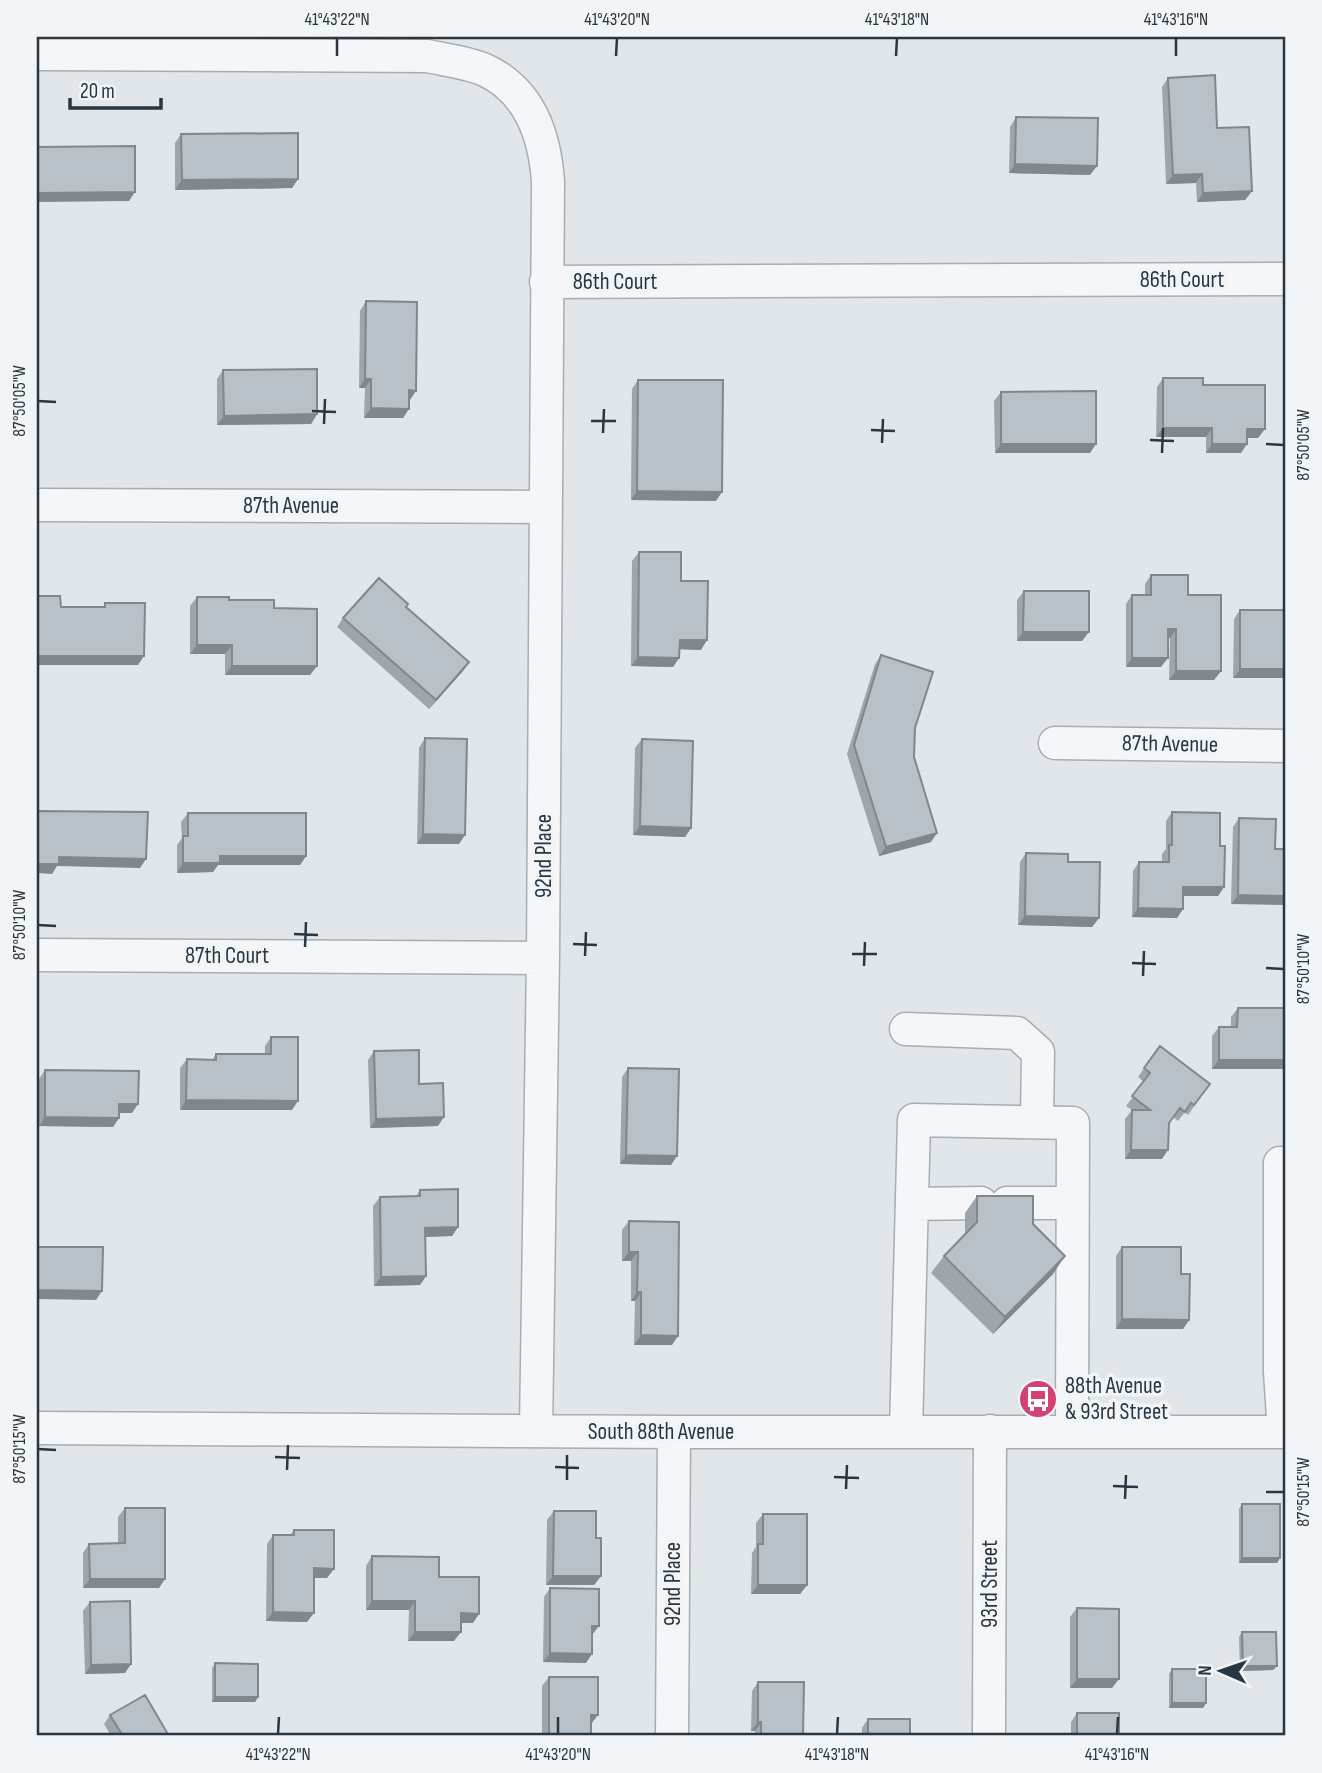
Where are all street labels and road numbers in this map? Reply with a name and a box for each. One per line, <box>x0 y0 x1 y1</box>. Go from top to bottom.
street label: 86th Court <box>1140 266 1224 294</box>
street label: 86th Court <box>573 268 657 296</box>
street label: 87th Avenue <box>243 492 339 520</box>
street label: 87th Avenue <box>1122 729 1218 759</box>
street label: 92nd Place <box>530 814 558 898</box>
street label: 87th Court <box>185 942 269 970</box>
street label: South 88th Avenue <box>588 1418 734 1446</box>
street label: 93rd Street <box>976 1540 1004 1628</box>
street label: 92nd Place <box>659 1542 687 1626</box>

